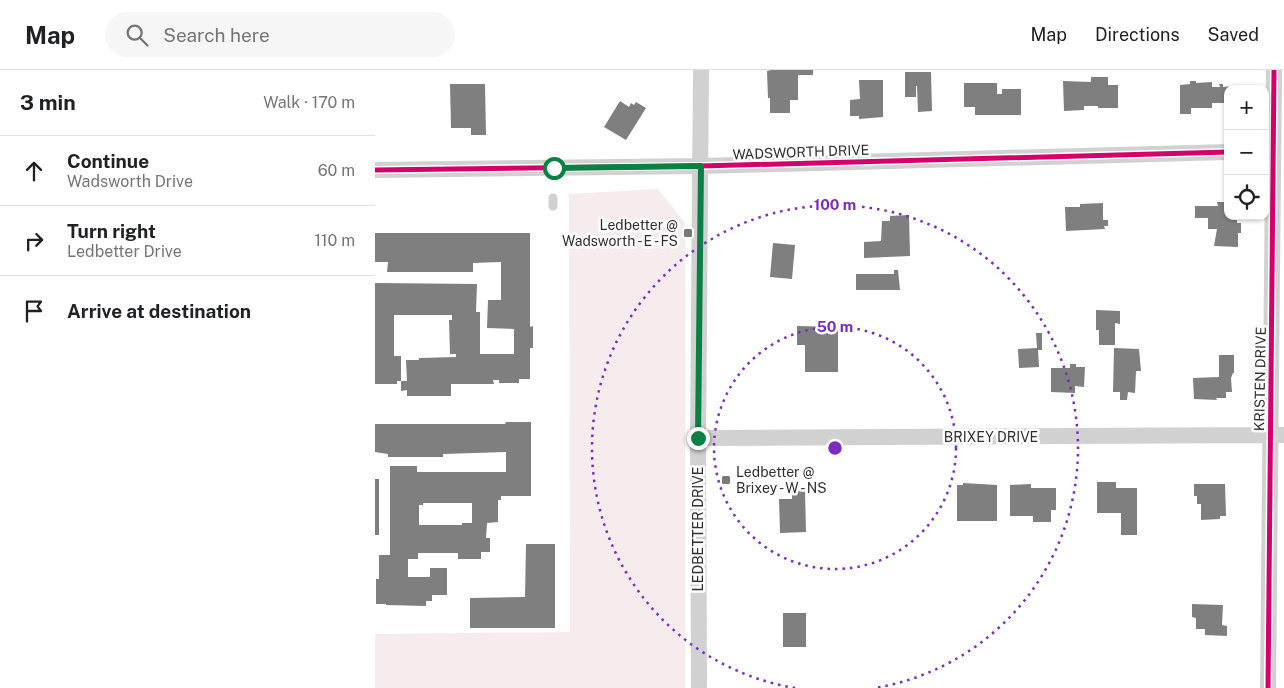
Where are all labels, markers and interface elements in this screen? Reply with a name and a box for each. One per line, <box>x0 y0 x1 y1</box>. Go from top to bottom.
search box <box>105 12 455 57</box>
text: Map <box>25 21 75 49</box>
icon: search <box>123 21 151 49</box>
text: Search here <box>163 24 270 46</box>
text: Map <box>1030 24 1067 45</box>
text: Directions <box>1095 24 1180 45</box>
text: Saved <box>1208 24 1259 45</box>
map controls <box>1224 85 1269 220</box>
button: + <box>1224 85 1269 130</box>
text: 3 min <box>20 90 76 115</box>
text: Walk · 170 m <box>263 93 355 112</box>
button: − <box>1224 130 1269 175</box>
street label: WADSWORTH DRIVE <box>732 142 870 162</box>
text: Continue <box>67 150 149 172</box>
icon: ahead <box>20 157 48 185</box>
route start <box>543 157 566 180</box>
text: 60 m <box>318 161 355 180</box>
text: Wadsworth Drive <box>67 172 193 191</box>
button: locate <box>1224 175 1269 220</box>
text: 100 m <box>814 196 856 213</box>
place label: Ledbetter @ Wadsworth - E - FS <box>562 217 678 249</box>
text: Turn right <box>67 220 156 242</box>
icon: right <box>20 227 48 255</box>
marker: Ledbetter @ Wadsworth - E - FS <box>682 227 694 239</box>
text: 110 m <box>314 231 355 250</box>
text: Ledbetter Drive <box>67 242 182 261</box>
icon: arrive <box>20 297 48 325</box>
text: Arrive at destination <box>67 300 251 322</box>
text: 50 m <box>817 318 853 335</box>
street label: KRISTEN DRIVE <box>1251 327 1269 431</box>
route end <box>687 427 710 450</box>
street label: BRIXEY DRIVE <box>944 429 1038 445</box>
centre of rings <box>826 439 844 457</box>
place label: Ledbetter @ Brixey - W - NS <box>736 464 827 496</box>
street label: LEDBETTER DRIVE <box>690 467 706 591</box>
marker: Ledbetter @ Brixey - W - NS <box>720 474 732 486</box>

